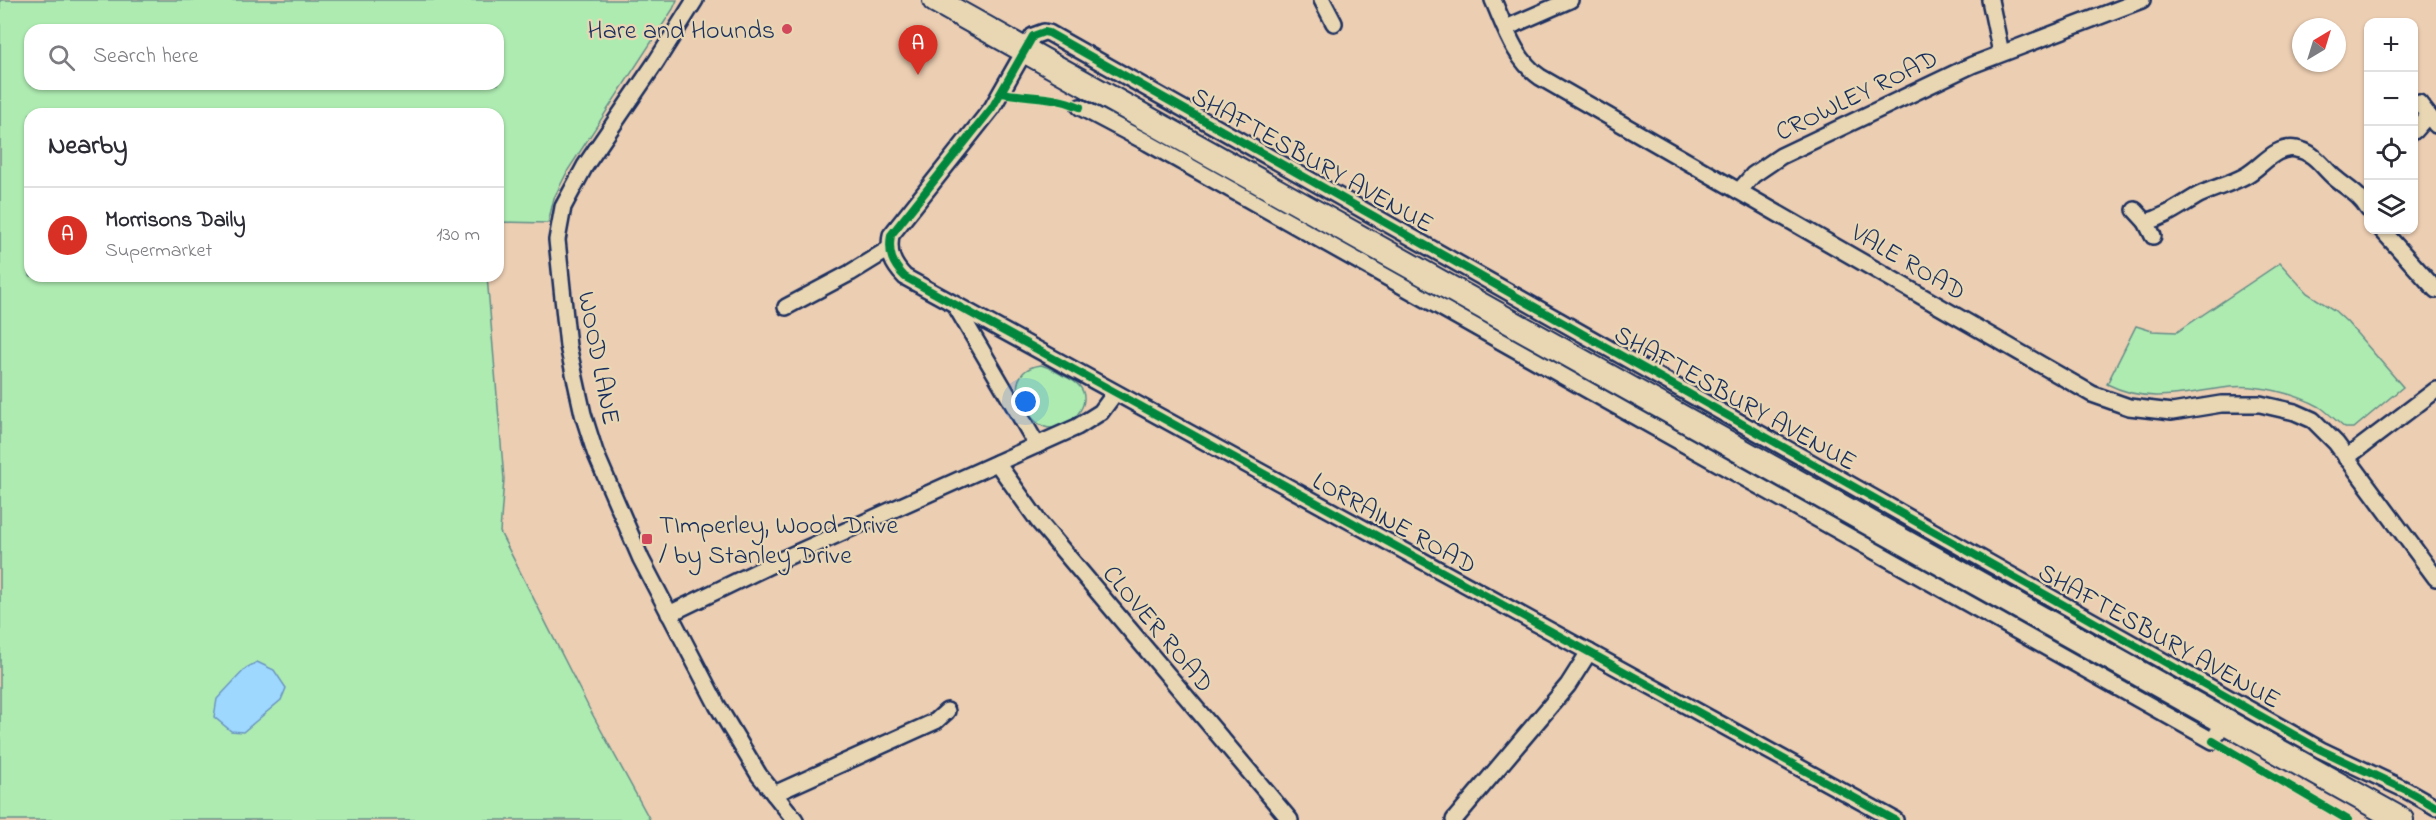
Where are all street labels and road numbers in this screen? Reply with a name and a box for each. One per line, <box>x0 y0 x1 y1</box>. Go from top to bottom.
street label: CROWLEY ROAD <box>1770 41 1945 153</box>
street label: SHAFTESBURY AVENUE <box>1183 79 1440 244</box>
street label: VALE ROAD <box>1842 215 1972 312</box>
street label: WOOD LANE <box>566 289 629 429</box>
street label: SHAFTESBURY AVENUE <box>1606 317 1863 482</box>
street label: LORRAINE ROAD <box>1304 464 1483 586</box>
street label: SHAFTESBURY AVENUE <box>2030 555 2287 720</box>
street label: CLOVER ROAD <box>1092 558 1222 702</box>

